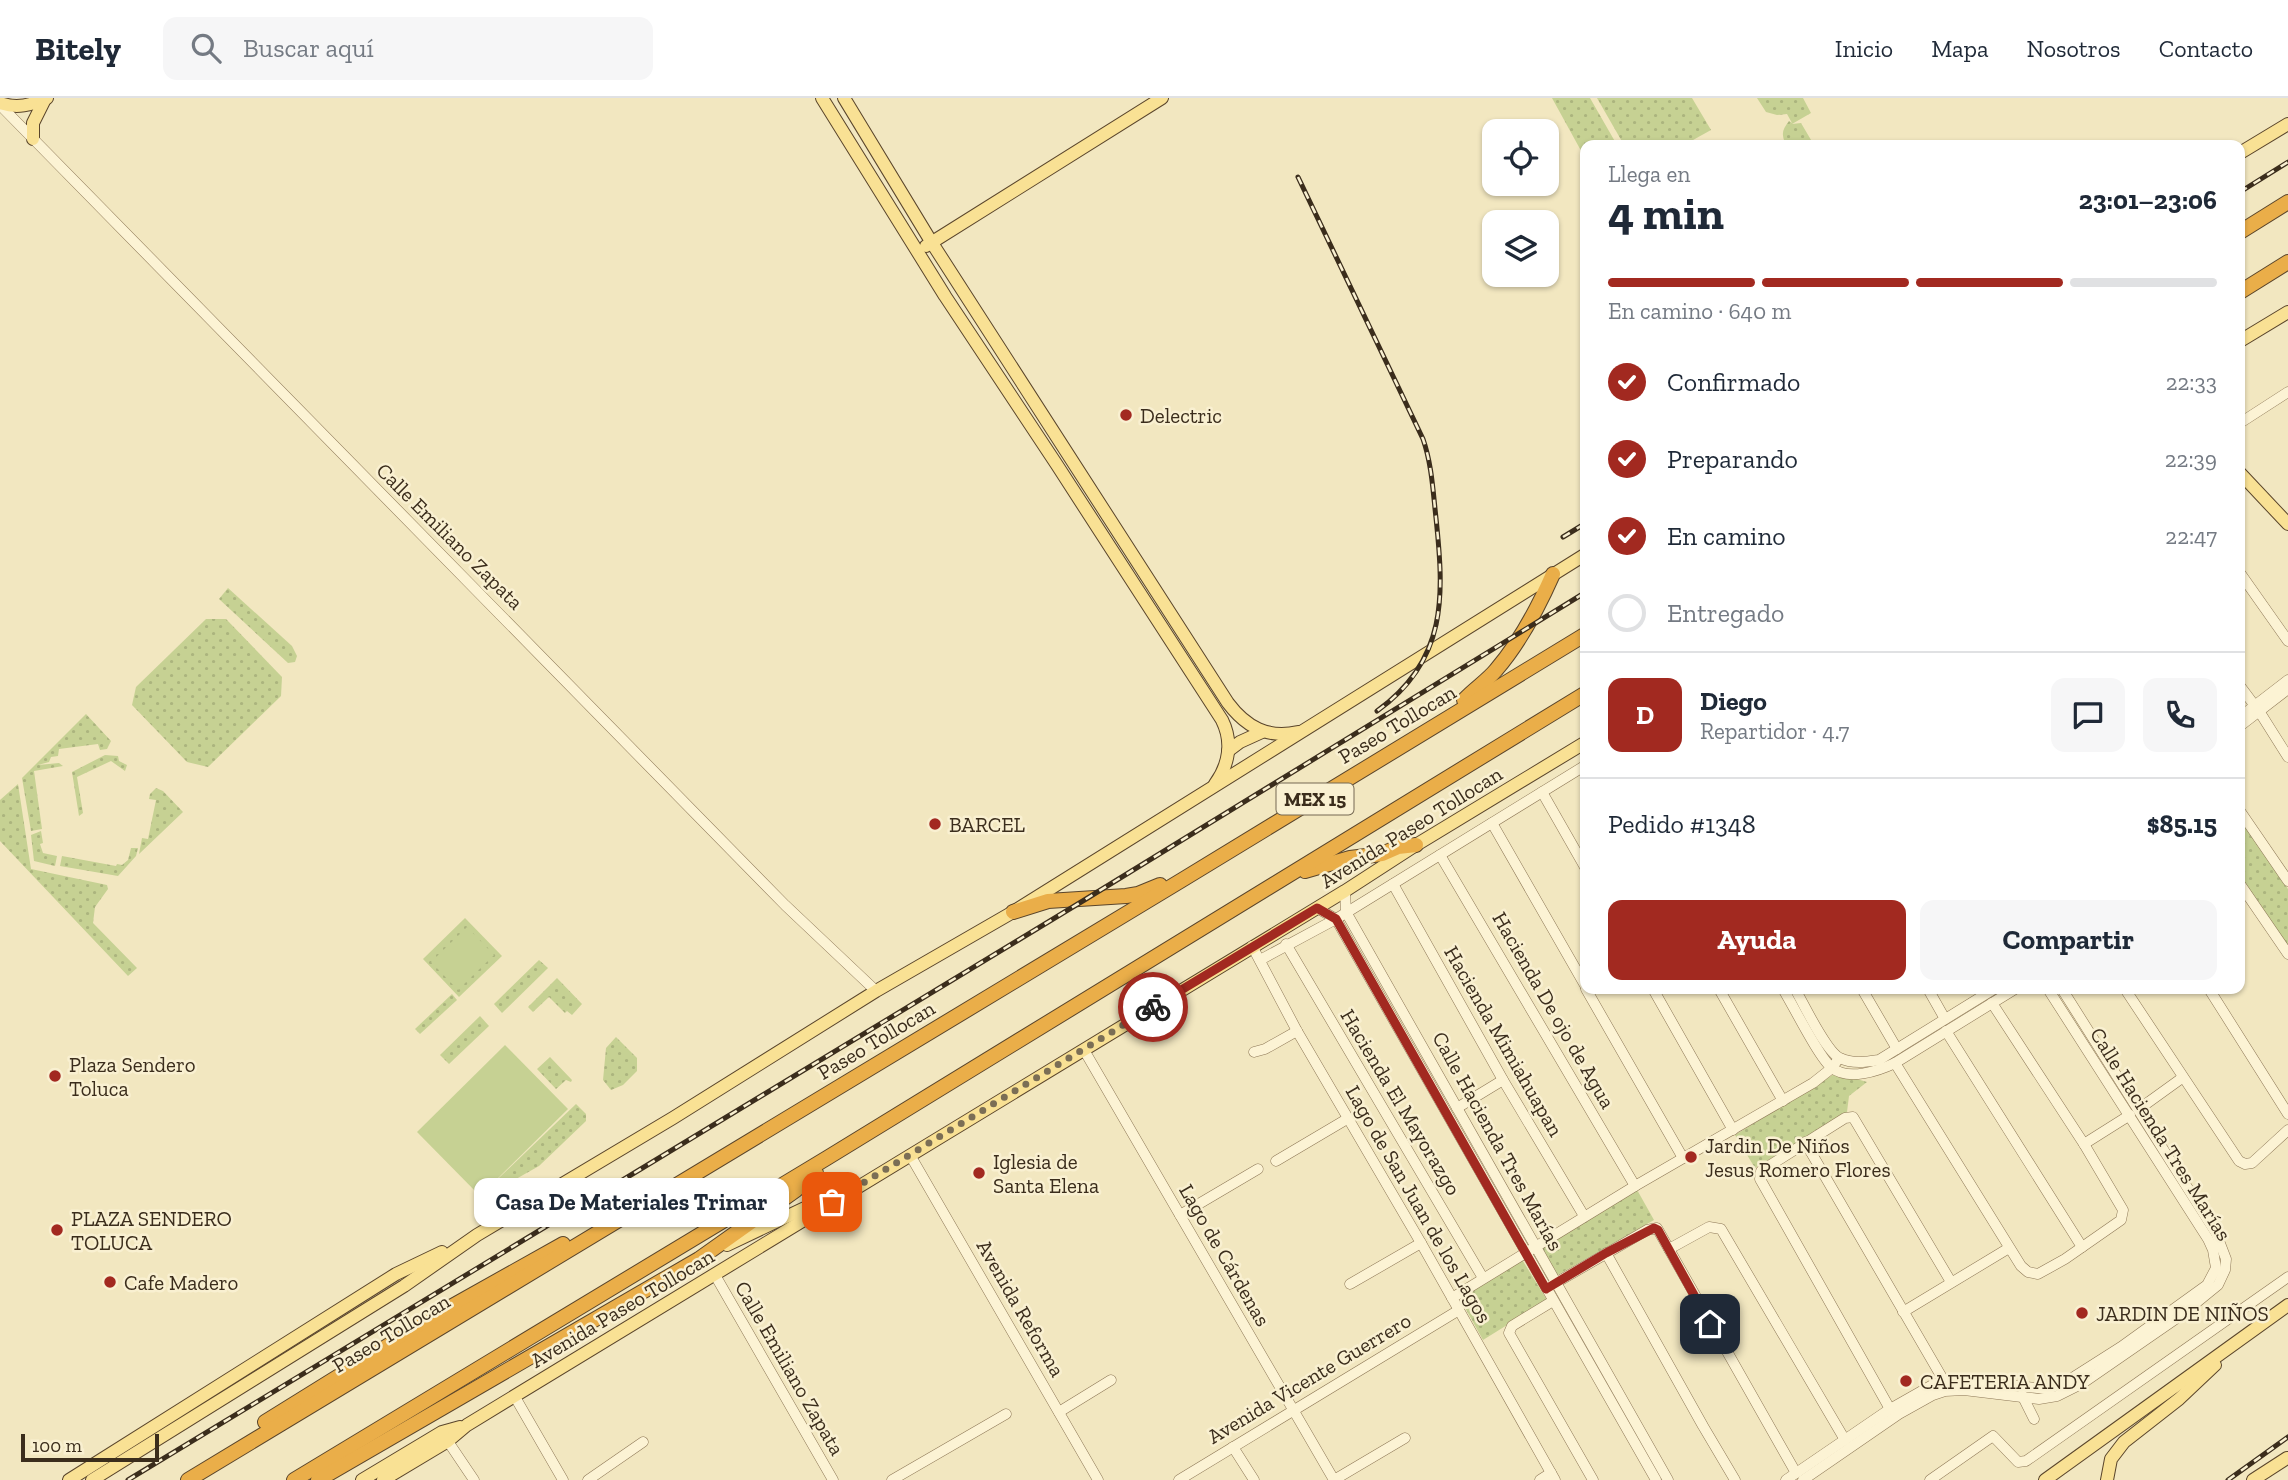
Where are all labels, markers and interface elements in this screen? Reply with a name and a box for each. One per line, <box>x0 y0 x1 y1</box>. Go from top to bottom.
search box <box>163 17 653 80</box>
text: Bitely <box>35 29 121 68</box>
icon: search <box>187 29 225 67</box>
text: Buscar aquí <box>243 32 374 64</box>
text: Inicio <box>1835 34 1893 63</box>
text: Mapa <box>1931 34 1988 63</box>
text: Nosotros <box>2026 34 2121 63</box>
text: Contacto <box>2159 34 2253 63</box>
map controls <box>1482 119 1559 287</box>
button: locate <box>1482 119 1559 196</box>
text: Llega en <box>1608 160 1690 188</box>
text: 23:01–23:06 <box>2079 184 2217 216</box>
text: 4 min <box>1608 186 1724 241</box>
button: layers <box>1482 210 1559 287</box>
text: En camino · 640 m <box>1608 297 1791 325</box>
icon: check <box>1608 363 1646 401</box>
text: Confirmado <box>1667 366 1800 398</box>
text: 22:33 <box>2166 368 2217 396</box>
place label: Delectric <box>1140 403 1222 428</box>
marker: Delectric <box>1118 407 1134 423</box>
icon: check <box>1608 440 1646 478</box>
text: Preparando <box>1667 443 1798 475</box>
text: 22:39 <box>2165 445 2217 473</box>
street label: Calle Emiliano Zapata <box>372 458 528 614</box>
icon: check <box>1608 517 1646 555</box>
text: En camino <box>1667 520 1786 552</box>
text: 22:47 <box>2165 522 2217 550</box>
text: Entregado <box>1667 597 1784 629</box>
button: chat <box>2051 678 2125 752</box>
button: phone <box>2143 678 2217 752</box>
street label: Paseo Tollocan <box>1334 679 1460 769</box>
text: Diego <box>1700 685 1767 717</box>
text: D <box>1636 699 1654 731</box>
text: Repartidor · 4.7 <box>1700 717 1849 745</box>
street label: Avenida Paseo Tollocan <box>1315 761 1507 893</box>
road number: MEX 15 <box>1276 784 1354 814</box>
text: Pedido #1348 <box>1608 808 1756 840</box>
text: $85.15 <box>2147 808 2217 840</box>
place label: BARCEL <box>949 812 1026 837</box>
marker: BARCEL <box>927 816 943 832</box>
button: Ayuda <box>1608 900 1906 980</box>
button: Compartir <box>1920 900 2217 980</box>
street label: Hacienda De ojo de Agua <box>1487 907 1621 1113</box>
street label: Hacienda Mimiahuapan <box>1439 941 1569 1141</box>
courier <box>1118 972 1188 1042</box>
icon: bike <box>1134 988 1172 1026</box>
street label: Paseo Tollocan <box>813 995 939 1085</box>
street label: Hacienda El Mayorazgo <box>1336 1004 1466 1200</box>
street label: Calle Hacienda Tres Marías <box>2085 1023 2237 1245</box>
street label: Calle Hacienda Tres Marías <box>1427 1027 1569 1255</box>
place label: Plaza Sendero Toluca <box>69 1052 196 1101</box>
marker: Plaza Sendero Toluca <box>47 1068 63 1084</box>
street label: Lago de San Juan de los Lagos <box>1341 1081 1497 1327</box>
place label: Jardin De Niños Jesus Romero Flores <box>1705 1133 1891 1182</box>
place label: Iglesia de Santa Elena <box>993 1149 1099 1198</box>
marker: Jardin De Niños Jesus Romero Flores <box>1683 1149 1699 1165</box>
marker: Iglesia de Santa Elena <box>971 1165 987 1181</box>
pin <box>802 1172 862 1232</box>
callout: Casa De Materiales Trimar <box>475 1178 790 1226</box>
street label: Lago de Cárdenas <box>1174 1179 1276 1331</box>
icon: bag <box>813 1183 851 1221</box>
text: Casa De Materiales Trimar <box>496 1188 767 1216</box>
place label: PLAZA SENDERO TOLUCA <box>71 1206 232 1255</box>
marker: PLAZA SENDERO TOLUCA <box>49 1222 65 1238</box>
street label: Avenida Reforma <box>972 1235 1070 1381</box>
street label: Avenida Paseo Tollocan <box>526 1243 718 1373</box>
place label: Cafe Madero <box>124 1270 238 1295</box>
marker: Cafe Madero <box>102 1274 118 1290</box>
street label: Calle Emiliano Zapata <box>730 1276 850 1460</box>
street label: Paseo Tollocan <box>328 1288 454 1378</box>
pin <box>1680 1294 1740 1354</box>
place label: JARDIN DE NIÑOS <box>2096 1301 2269 1326</box>
icon: home <box>1691 1305 1729 1343</box>
marker: JARDIN DE NIÑOS <box>2074 1305 2090 1321</box>
street label: Avenida Vicente Guerrero <box>1203 1307 1415 1449</box>
place label: CAFETERIA ANDY <box>1920 1369 2090 1394</box>
marker: CAFETERIA ANDY <box>1898 1373 1914 1389</box>
scale bar <box>21 1431 159 1463</box>
text: 100 m <box>32 1434 82 1457</box>

